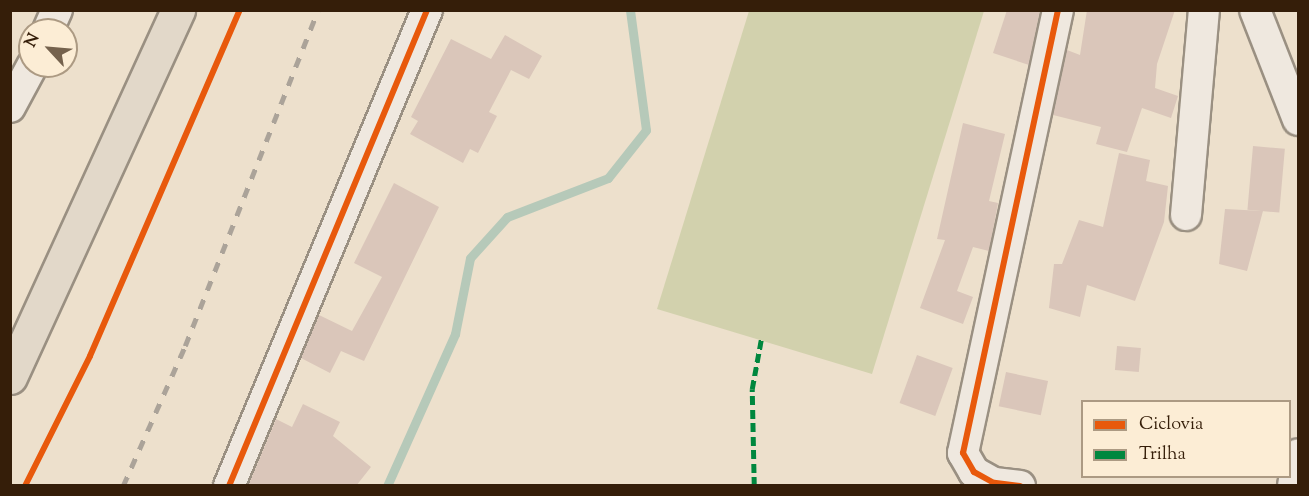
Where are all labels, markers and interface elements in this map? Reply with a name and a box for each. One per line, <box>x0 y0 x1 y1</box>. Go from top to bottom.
north arrow <box>18 18 78 78</box>
text: N <box>20 30 46 52</box>
legend <box>1081 400 1291 478</box>
text: Ciclovia <box>1139 412 1203 438</box>
text: Trilha <box>1139 442 1186 468</box>

